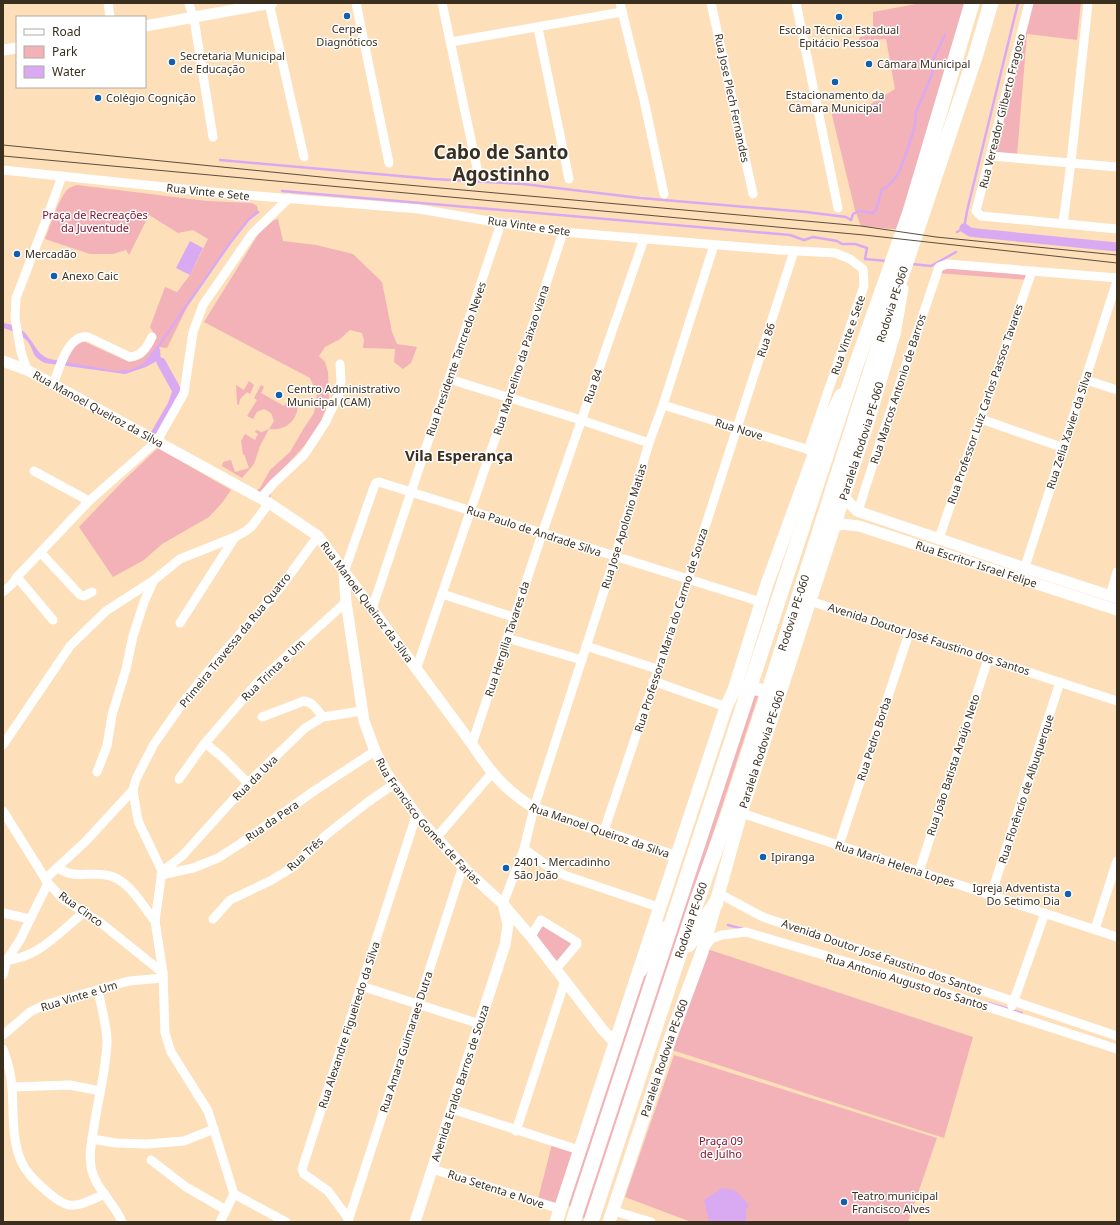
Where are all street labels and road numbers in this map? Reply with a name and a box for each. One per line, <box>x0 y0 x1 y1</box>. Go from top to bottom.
street label: Rua Jose Plech Fernandes <box>711 32 754 164</box>
street label: Rua Vereador Gilberto Fragoso <box>975 32 1028 190</box>
street label: Rua Vinte e Sete <box>166 180 250 203</box>
street label: Rua Vinte e Sete <box>487 212 571 239</box>
street label: Rodovia PE-060 <box>872 264 911 344</box>
street label: Rua Presidente Tancredo Neves <box>422 280 489 438</box>
street label: Rua Marcelino da Paixao viana <box>489 283 552 437</box>
street label: Rua Vinte e Sete <box>827 293 868 377</box>
street label: Rua Professor Luiz Carlos Passos Tavares <box>943 302 1026 506</box>
street label: Rua Marcos Antonio de Barros <box>866 312 929 466</box>
street label: Rua 86 <box>753 321 778 359</box>
street label: Rua 84 <box>580 366 606 405</box>
street label: Rua Manoel Queiroz da Silva <box>31 367 167 451</box>
street label: Rua Zelia Xavier da Silva <box>1042 369 1095 491</box>
street label: Paralela Rodovia PE-060 <box>835 380 887 502</box>
street label: Rua Nove <box>713 414 765 443</box>
street label: Rua Jose Apolonio Matias <box>597 461 650 590</box>
street label: Rua Paulo de Andrade Silva <box>465 502 603 559</box>
street label: Rua Professora Maria do Carmo de Souza <box>630 526 711 734</box>
street label: Rua Escritor Israel Felipe <box>914 537 1039 590</box>
street label: Rua Manoel Queiroz da Silva <box>318 538 417 665</box>
street label: Primeira Travessa da Rua Quatro <box>176 569 294 710</box>
street label: Rodovia PE-060 <box>774 573 812 653</box>
street label: Rua Hergilia Tavares da <box>481 579 532 698</box>
street label: Avenida Doutor José Faustino dos Santos <box>826 599 1032 678</box>
street label: Rua Trinta e Um <box>238 635 308 704</box>
street label: Paralela Rodovia PE-060 <box>735 688 787 810</box>
street label: Rua João Batista Araújo Neto <box>922 692 983 838</box>
street label: Rua Pedro Borba <box>853 695 894 783</box>
street label: Rua Florêncio de Albuquerque <box>994 712 1057 865</box>
street label: Rua da Uva <box>229 752 281 804</box>
street label: Rua Francisco Gomes de Farias <box>373 755 485 887</box>
street label: Rua da Pera <box>242 797 301 844</box>
street label: Rua Manoel Queiroz da Silva <box>527 799 672 861</box>
street label: Rua Três <box>283 833 326 874</box>
street label: Rua Maria Helena Lopes <box>833 837 957 890</box>
street label: Rodovia PE-060 <box>671 880 710 960</box>
street label: Rua Cinco <box>56 887 107 930</box>
street label: Avenida Doutor José Faustino dos Santos <box>780 915 984 998</box>
street label: Rua Alexandre Figueiredo da Silva <box>314 939 383 1110</box>
street label: Rua Antonio Augusto dos Santos <box>824 950 990 1013</box>
street label: Rua Amara Guimaraes Dutra <box>376 969 435 1114</box>
street label: Rua Vinte e Um <box>39 977 119 1014</box>
street label: Paralela Rodovia PE-060 <box>637 997 691 1119</box>
street label: Avenida Eraldo Barros de Souza <box>427 1003 492 1163</box>
street label: Rua Setenta e Nove <box>446 1166 546 1211</box>

